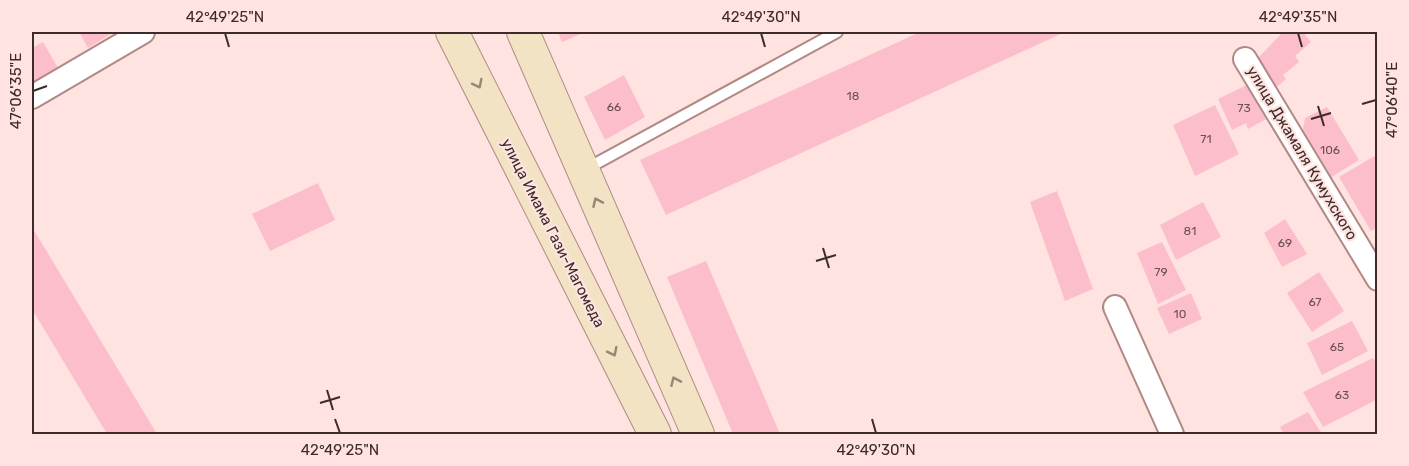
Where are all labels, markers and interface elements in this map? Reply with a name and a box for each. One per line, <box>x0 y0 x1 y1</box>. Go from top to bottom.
text: 42°49'25"N <box>186 8 264 26</box>
text: 42°49'30"N <box>721 8 801 26</box>
text: 42°49'35"N <box>1259 8 1337 26</box>
text: 47°06'35"E <box>7 53 25 129</box>
text: 47°06'40"E <box>1383 62 1401 138</box>
street label: улица Джамаля Кумухского <box>1243 63 1361 243</box>
one-way arrow <box>471 77 482 88</box>
house number: 18 <box>847 89 859 103</box>
house number: 66 <box>607 100 621 114</box>
house number: 73 <box>1237 101 1251 115</box>
house number: 71 <box>1200 132 1212 146</box>
street label: улица Имама Гази-Магомеда <box>497 135 609 331</box>
house number: 106 <box>1320 143 1340 157</box>
one-way arrow <box>592 197 604 208</box>
house number: 81 <box>1184 224 1196 238</box>
house number: 69 <box>1278 236 1292 250</box>
house number: 79 <box>1154 265 1168 279</box>
house number: 67 <box>1308 295 1322 309</box>
house number: 10 <box>1174 307 1186 321</box>
house number: 65 <box>1330 340 1344 354</box>
one-way arrow <box>606 345 617 356</box>
one-way arrow <box>670 376 682 387</box>
house number: 63 <box>1335 388 1349 402</box>
text: 42°49'25"N <box>301 441 379 459</box>
text: 42°49'30"N <box>836 441 916 459</box>

